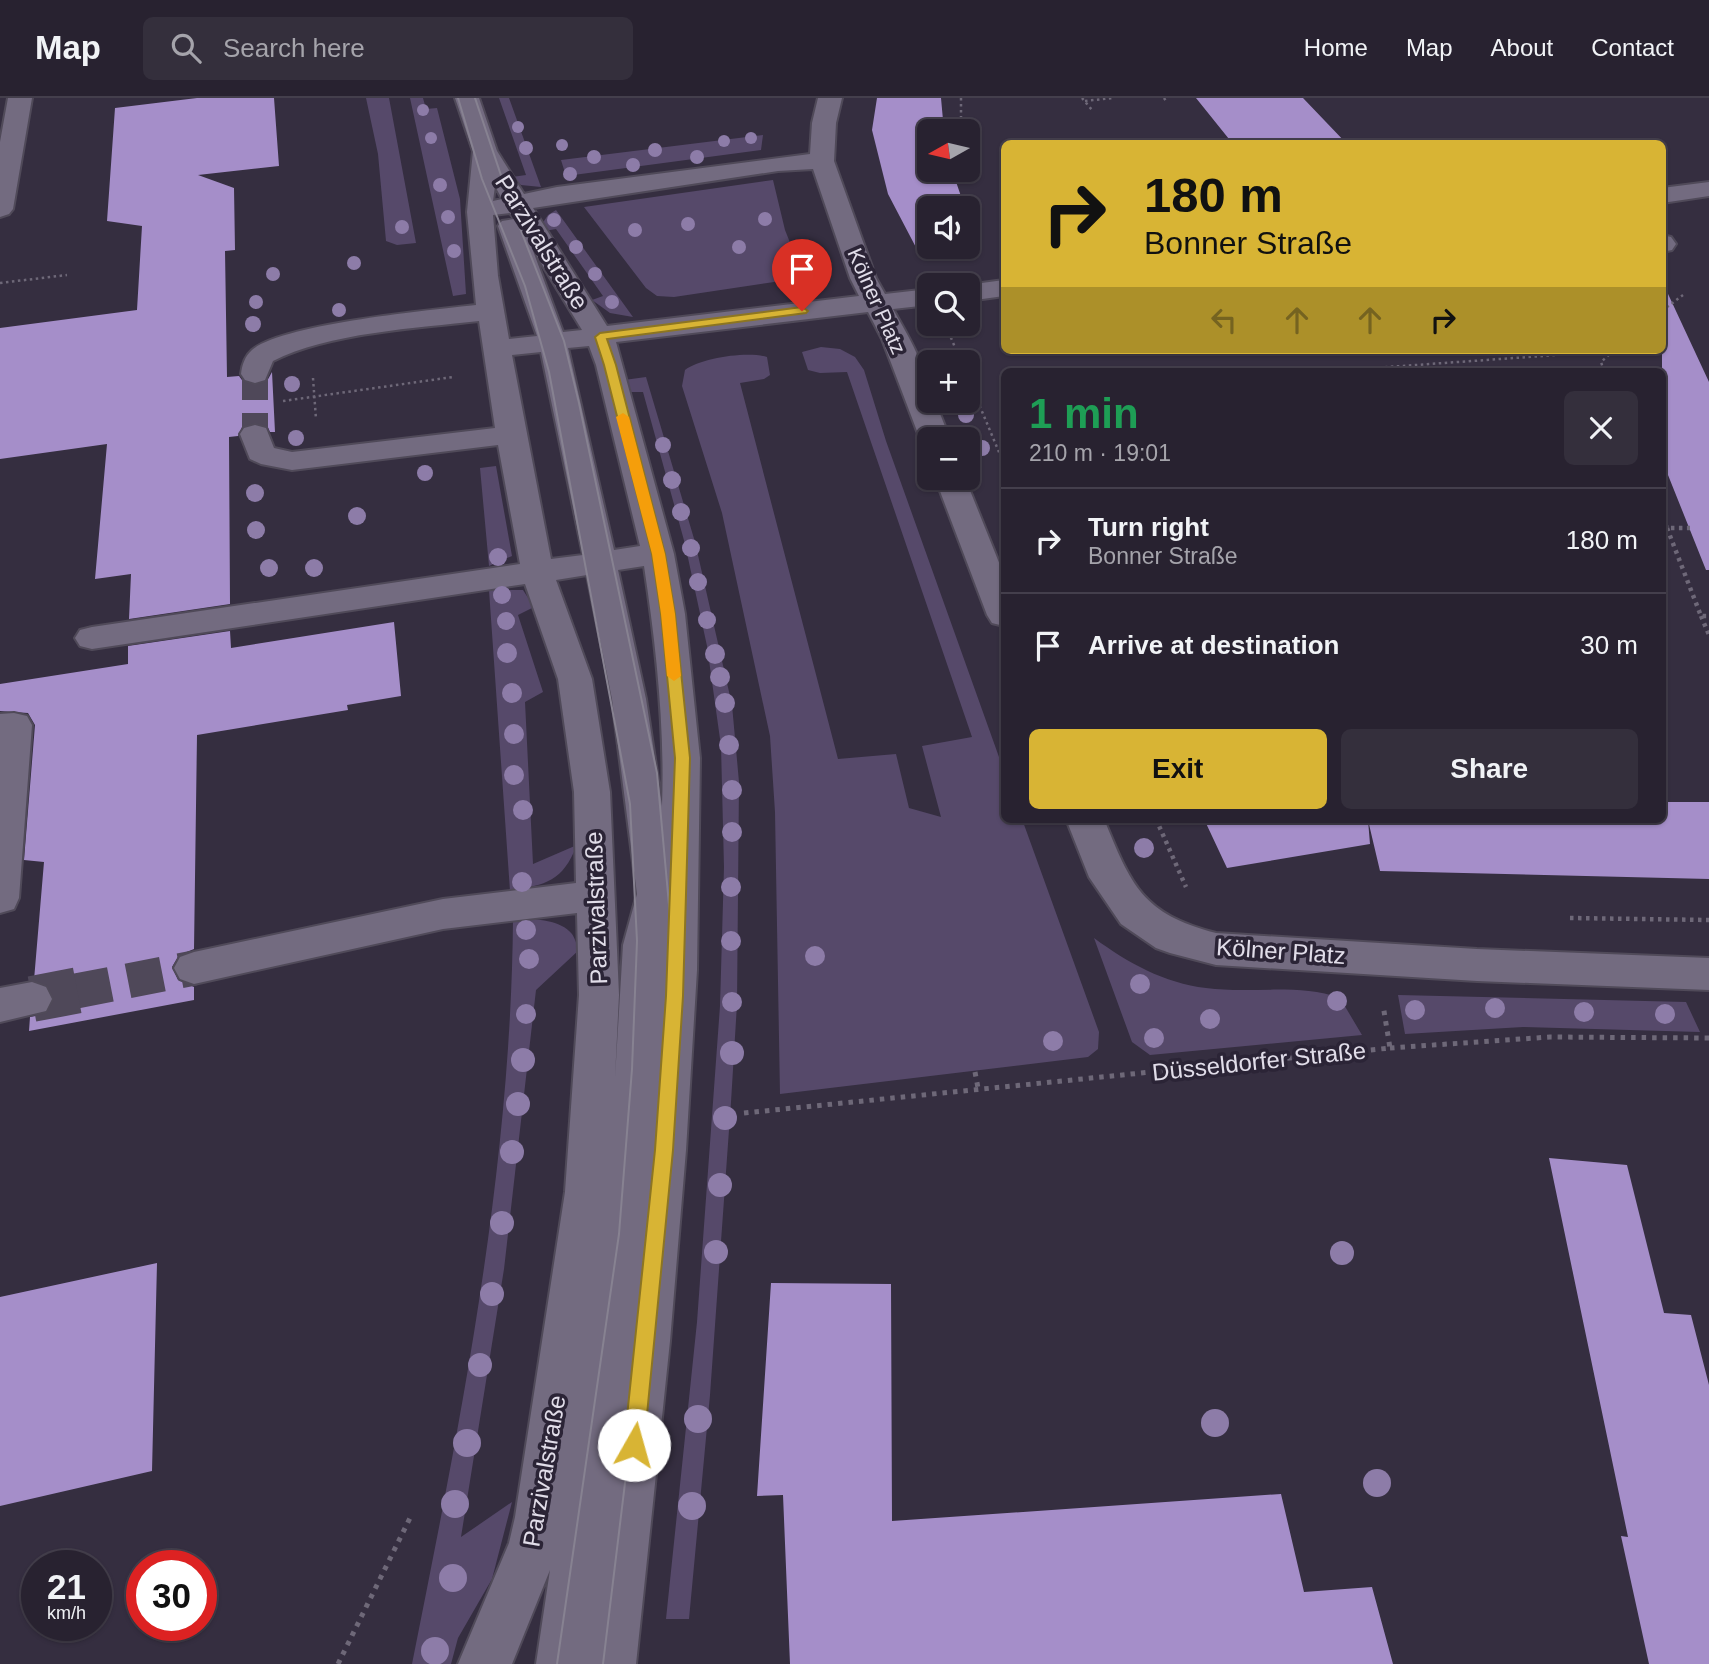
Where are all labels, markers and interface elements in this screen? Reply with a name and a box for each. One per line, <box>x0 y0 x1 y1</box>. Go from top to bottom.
search box <box>143 17 633 80</box>
text: Map <box>35 29 101 66</box>
icon: search <box>167 29 205 67</box>
text: Search here <box>223 33 365 63</box>
text: Home <box>1304 34 1368 61</box>
text: Map <box>1406 34 1453 61</box>
text: About <box>1491 34 1553 61</box>
text: Contact <box>1591 34 1674 61</box>
north arrow <box>917 119 980 182</box>
map controls <box>917 119 980 490</box>
icon: right <box>1029 168 1120 259</box>
text: 180 m <box>1144 168 1283 222</box>
street label: Parzivalstraße <box>490 170 594 314</box>
button: sound <box>917 196 980 259</box>
text: Bonner Straße <box>1144 225 1352 261</box>
pin <box>772 239 832 311</box>
street label: Kölner Platz <box>843 245 911 357</box>
icon: arrive <box>783 250 821 288</box>
button: search <box>917 273 980 336</box>
icon: left <box>1205 301 1243 339</box>
icon: ahead <box>1278 301 1316 339</box>
icon: ahead <box>1351 301 1389 339</box>
icon: right <box>1424 301 1462 339</box>
button: + <box>917 350 980 413</box>
text: 1 min <box>1029 390 1139 437</box>
button: close <box>1564 391 1638 465</box>
button: − <box>917 427 980 490</box>
text: 210 m · 19:01 <box>1029 440 1171 466</box>
text: Turn right <box>1088 512 1209 542</box>
icon: right <box>1029 522 1067 560</box>
text: 180 m <box>1566 525 1638 555</box>
text: Bonner Straße <box>1088 543 1238 569</box>
icon: arrive <box>1029 627 1067 665</box>
text: Arrive at destination <box>1088 630 1339 660</box>
text: 30 m <box>1580 630 1638 660</box>
button: Exit <box>1029 729 1327 809</box>
button: Share <box>1341 729 1638 809</box>
street label: Parzivalstraße <box>580 831 612 985</box>
street label: Kölner Platz <box>1216 933 1346 969</box>
street label: Düsseldorfer Straße <box>1151 1036 1367 1086</box>
street label: Parzivalstraße <box>517 1393 571 1549</box>
position arrow <box>597 1408 671 1482</box>
speed limit sign: 30 <box>126 1550 217 1641</box>
text: 21 <box>47 1567 86 1606</box>
text: km/h <box>47 1603 86 1623</box>

